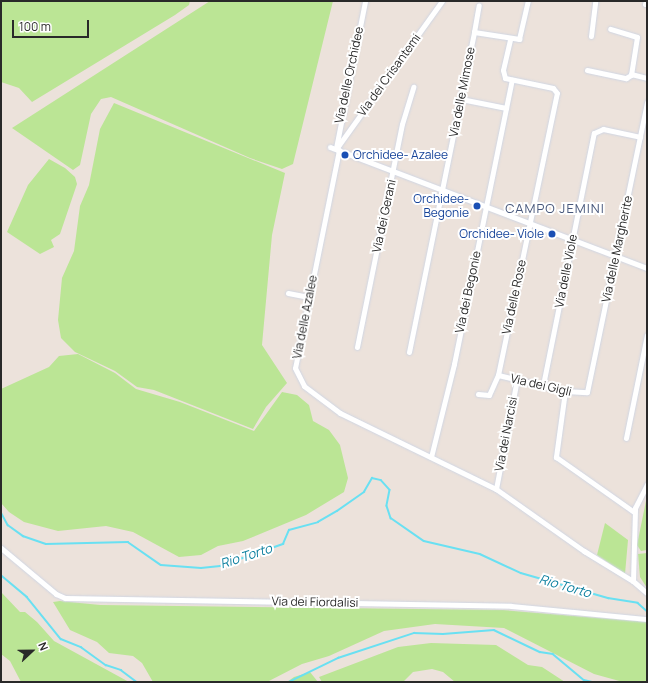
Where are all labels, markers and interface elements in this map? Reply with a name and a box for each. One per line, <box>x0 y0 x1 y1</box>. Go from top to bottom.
scale bar <box>14 12 91 38</box>
text: 100 m <box>19 18 51 35</box>
street label: Via delle Orchidee <box>332 25 366 125</box>
street label: Via dei Crisantemi <box>354 31 424 119</box>
street label: Via delle Mimose <box>446 46 478 138</box>
place label: Orchidee- Azalee <box>353 148 448 162</box>
marker: Orchidee- Azalee <box>340 150 350 160</box>
street label: Via dei Gerani <box>369 178 399 254</box>
place label: Orchidee- Begonie <box>413 192 469 220</box>
street label: Via delle Margherite <box>599 194 635 304</box>
district label: CAMPO JEMINI <box>505 200 605 216</box>
marker: Orchidee- Begonie <box>472 201 482 211</box>
place label: Orchidee- Viole <box>459 227 544 241</box>
marker: Orchidee- Viole <box>547 229 557 239</box>
street label: Via delle Viole <box>552 233 580 309</box>
street label: Via dei Begonie <box>452 250 484 334</box>
street label: Via delle Rose <box>499 258 529 336</box>
street label: Via delle Azalee <box>290 274 320 360</box>
street label: Via dei Gigli <box>509 371 573 399</box>
street label: Via dei Narcisi <box>492 395 520 473</box>
water label: Rio Torto <box>218 540 274 572</box>
water label: Rio Torto <box>537 571 593 601</box>
street label: Via dei Fiordalisi <box>271 594 359 610</box>
north arrow <box>12 631 52 671</box>
text: N <box>35 640 52 653</box>

